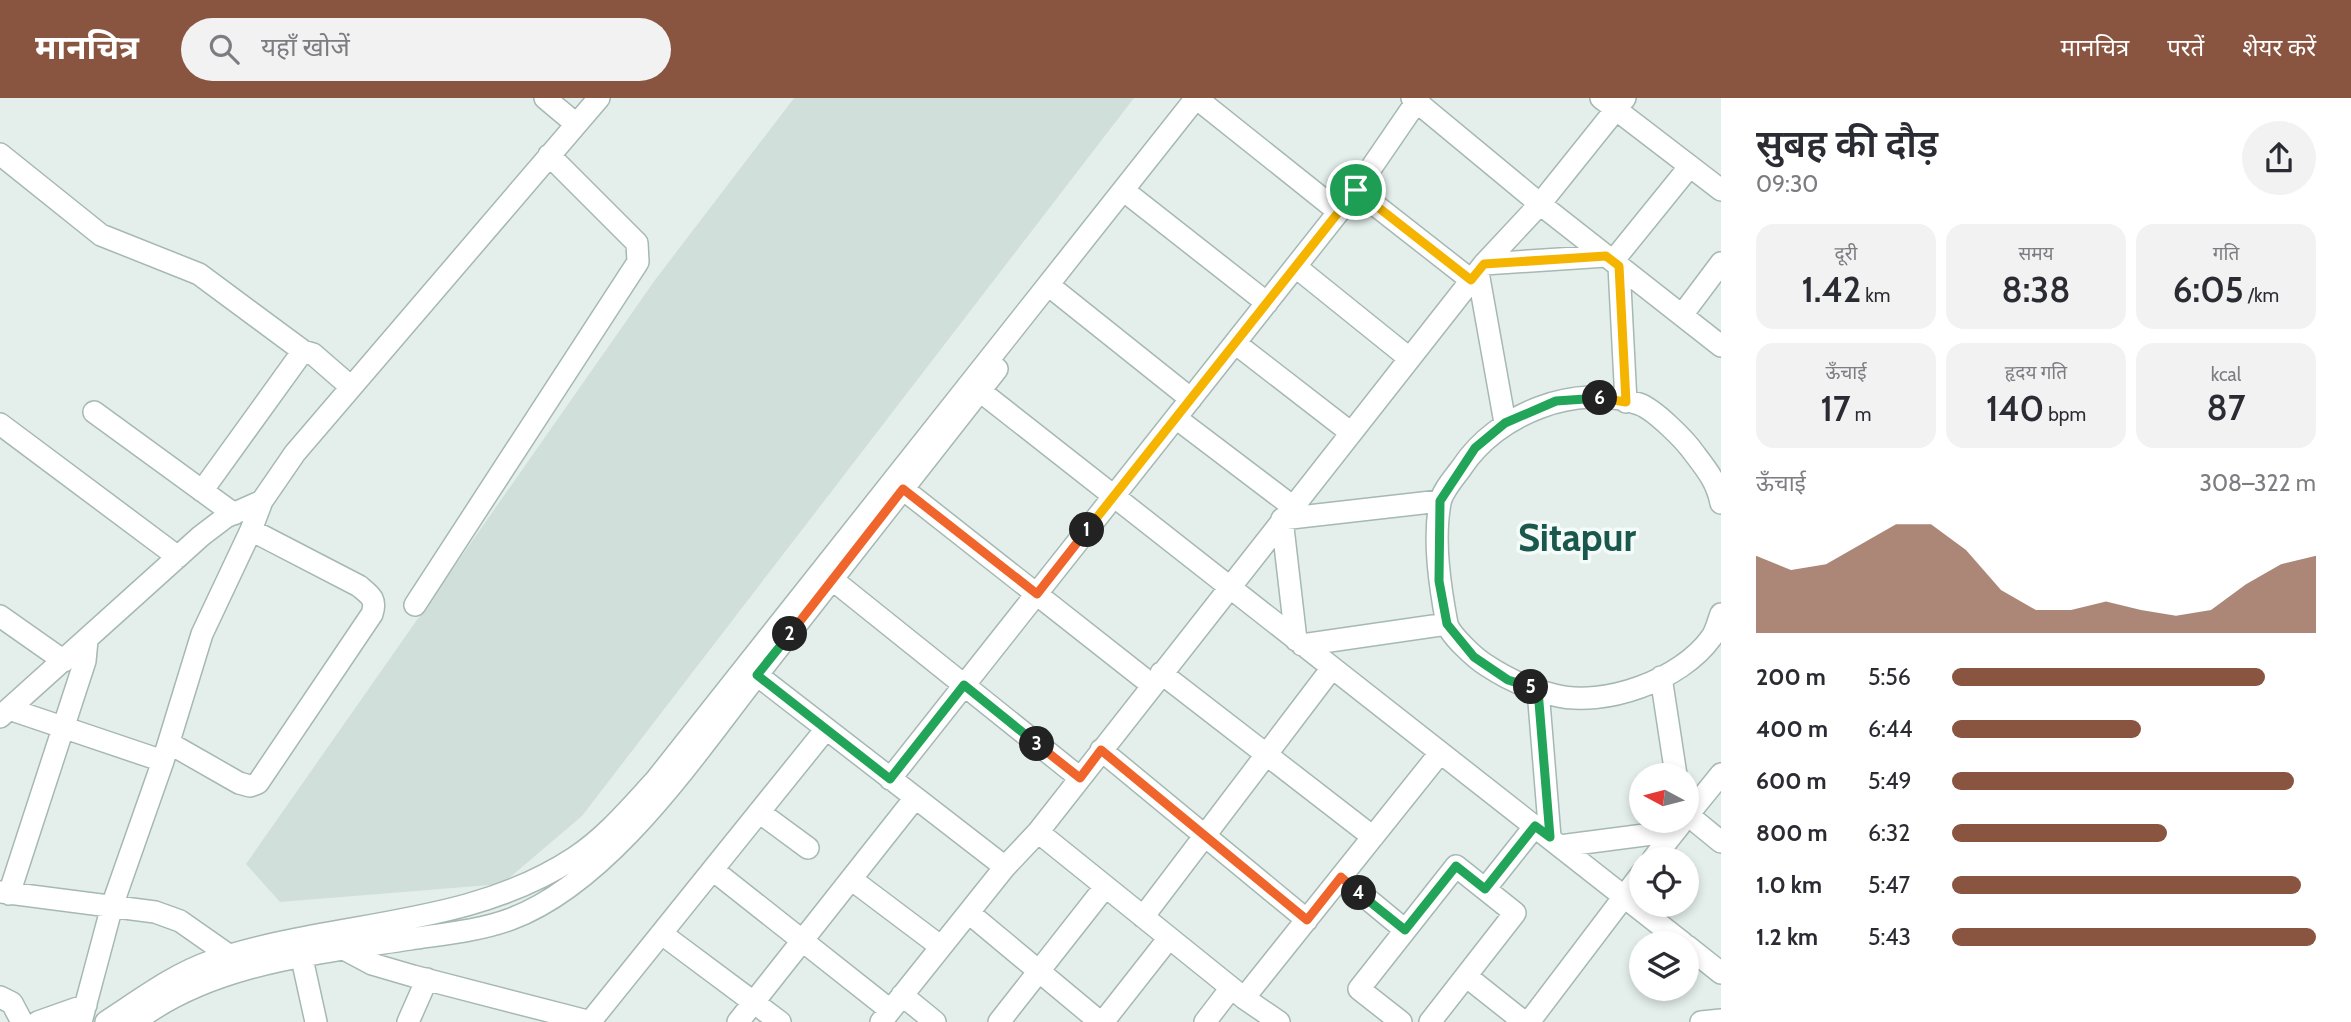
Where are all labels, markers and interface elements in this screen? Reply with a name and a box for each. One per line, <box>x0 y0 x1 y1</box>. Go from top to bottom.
search box <box>181 18 671 81</box>
text: मानचित्र <box>35 27 139 67</box>
icon: search <box>205 30 243 68</box>
text: यहाँ खोजें <box>261 31 350 63</box>
text: मानचित्र <box>2061 33 2129 62</box>
text: परतें <box>2167 33 2204 62</box>
text: शेयर करें <box>2242 33 2316 62</box>
text: सुबह की दौड़ <box>1756 120 1938 167</box>
button: share <box>2242 121 2316 195</box>
pin <box>1326 160 1386 220</box>
text: 09:30 <box>1756 170 1818 198</box>
icon: arrive <box>1337 171 1375 209</box>
text: दूरी <box>1835 242 1857 265</box>
text: समय <box>2018 242 2054 265</box>
text: गति <box>2213 242 2239 265</box>
text: 1.42 <box>1801 268 1861 311</box>
text: 8:38 <box>2002 268 2070 311</box>
text: 6:05 <box>2173 268 2244 311</box>
text: km <box>1861 284 1891 307</box>
text: /km <box>2244 284 2279 307</box>
text: ऊँचाई <box>1825 361 1867 384</box>
text: हृदय गति <box>2005 361 2067 384</box>
text: kcal <box>2211 363 2241 386</box>
pin: 6 <box>1582 380 1618 416</box>
text: 6 <box>1594 386 1605 409</box>
text: 87 <box>2207 386 2245 429</box>
text: 17 <box>1820 387 1851 430</box>
text: 140 <box>1986 387 2044 430</box>
text: m <box>1851 403 1872 426</box>
text: bpm <box>2044 403 2086 426</box>
text: ऊँचाई <box>1756 469 1806 497</box>
text: 308–322 m <box>2199 469 2316 497</box>
pin: 1 <box>1070 512 1104 548</box>
district label: Sitapur <box>1518 514 1637 561</box>
text: 1 <box>1083 518 1090 541</box>
pin: 2 <box>772 616 808 652</box>
text: 2 <box>784 622 795 645</box>
text: 200 m <box>1756 663 1826 691</box>
text: 5:56 <box>1868 663 1911 691</box>
pin: 5 <box>1514 670 1548 704</box>
text: 5 <box>1525 675 1536 698</box>
text: 400 m <box>1756 715 1828 743</box>
text: 6:44 <box>1868 715 1912 743</box>
pin: 3 <box>1020 726 1054 762</box>
text: 3 <box>1031 732 1042 755</box>
north arrow <box>1629 763 1699 833</box>
map controls <box>1629 763 1699 1001</box>
text: 600 m <box>1756 767 1827 795</box>
text: 5:49 <box>1868 767 1912 795</box>
text: 800 m <box>1756 819 1828 847</box>
text: 6:32 <box>1868 819 1910 847</box>
button: locate <box>1629 847 1699 917</box>
text: 1.0 km <box>1756 871 1822 899</box>
text: 5:47 <box>1868 871 1910 899</box>
pin: 4 <box>1342 876 1376 910</box>
text: 4 <box>1353 881 1364 904</box>
text: 1.2 km <box>1756 923 1818 951</box>
text: 5:43 <box>1868 923 1911 951</box>
button: layers <box>1629 931 1699 1001</box>

